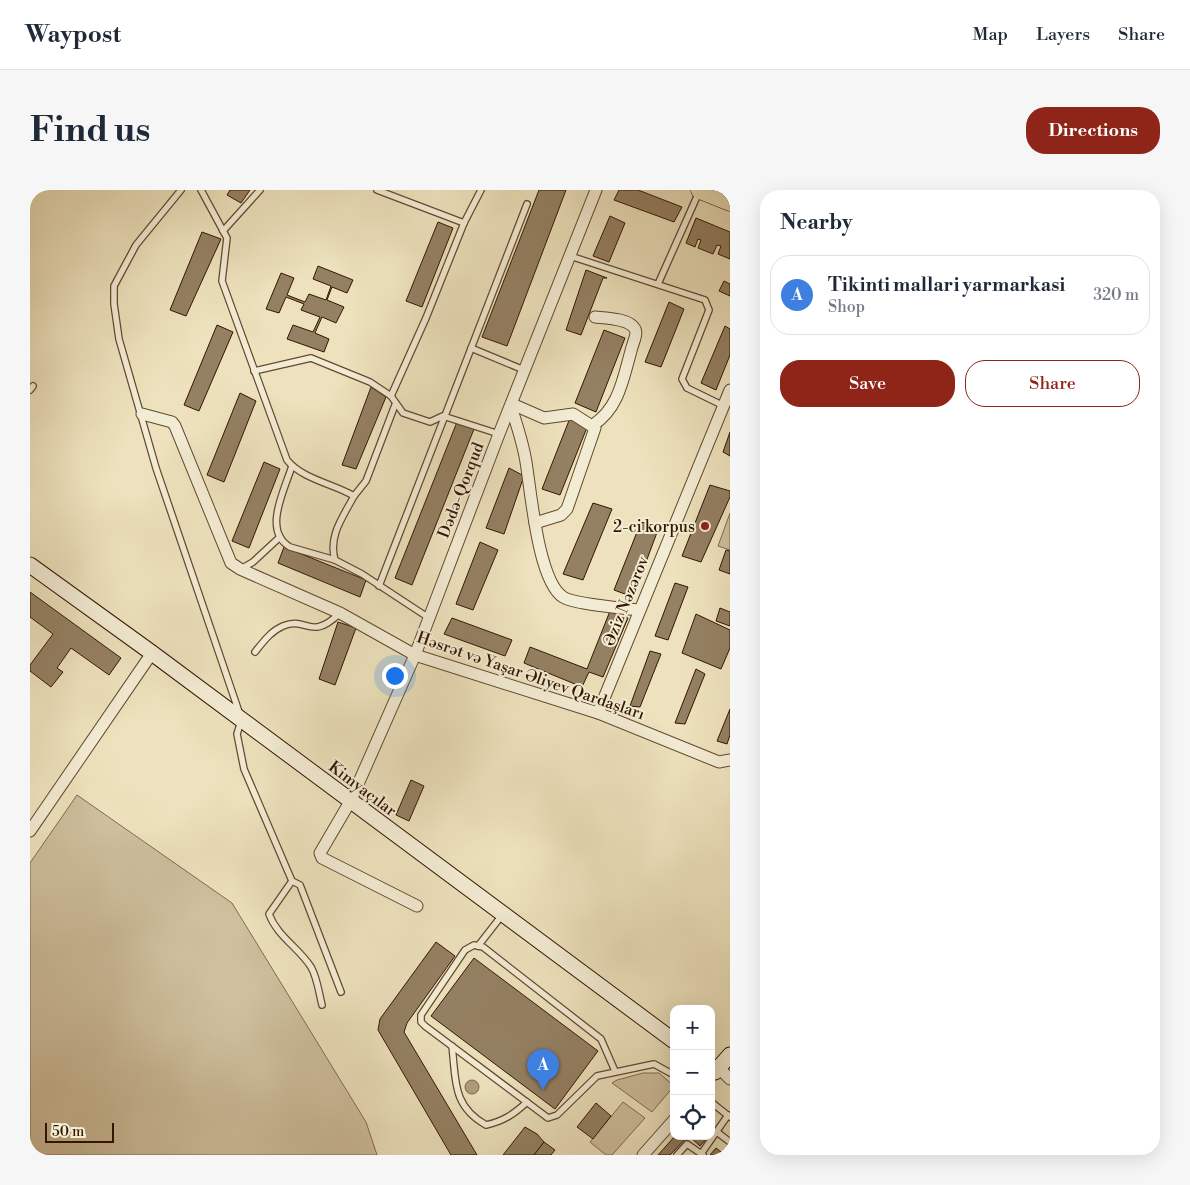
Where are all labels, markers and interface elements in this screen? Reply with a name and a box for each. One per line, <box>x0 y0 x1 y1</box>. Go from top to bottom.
text: Waypost <box>25 20 121 50</box>
text: Map <box>973 23 1008 46</box>
text: Layers <box>1036 23 1090 46</box>
text: Share <box>1118 23 1165 46</box>
button: Directions <box>1026 107 1160 154</box>
text: Find us <box>30 109 150 152</box>
text: Nearby <box>780 210 853 236</box>
text: Tikinti mallari yarmarkasi <box>828 273 1065 297</box>
text: A <box>791 285 803 305</box>
text: 320 m <box>1093 285 1139 305</box>
text: Shop <box>828 297 865 317</box>
button: Save <box>780 360 955 407</box>
button: Share <box>965 360 1140 407</box>
street label: Dədə-Qorqud <box>434 440 488 541</box>
place label: 2-ci korpus <box>613 517 695 537</box>
marker: 2-ci korpus <box>699 520 711 532</box>
street label: Əziz Nəzərov <box>599 553 653 649</box>
street label: Həsrət və Yaşar Əliyev Qardaşları <box>414 627 647 724</box>
your location <box>382 663 408 689</box>
street label: Kimyaçılar <box>325 757 400 821</box>
map controls <box>670 1005 715 1140</box>
button: + <box>670 1005 715 1050</box>
pin: A <box>527 1049 559 1090</box>
button: − <box>670 1050 715 1095</box>
button: locate <box>670 1095 715 1140</box>
scale bar <box>45 1120 114 1143</box>
text: 50 m <box>52 1123 84 1141</box>

